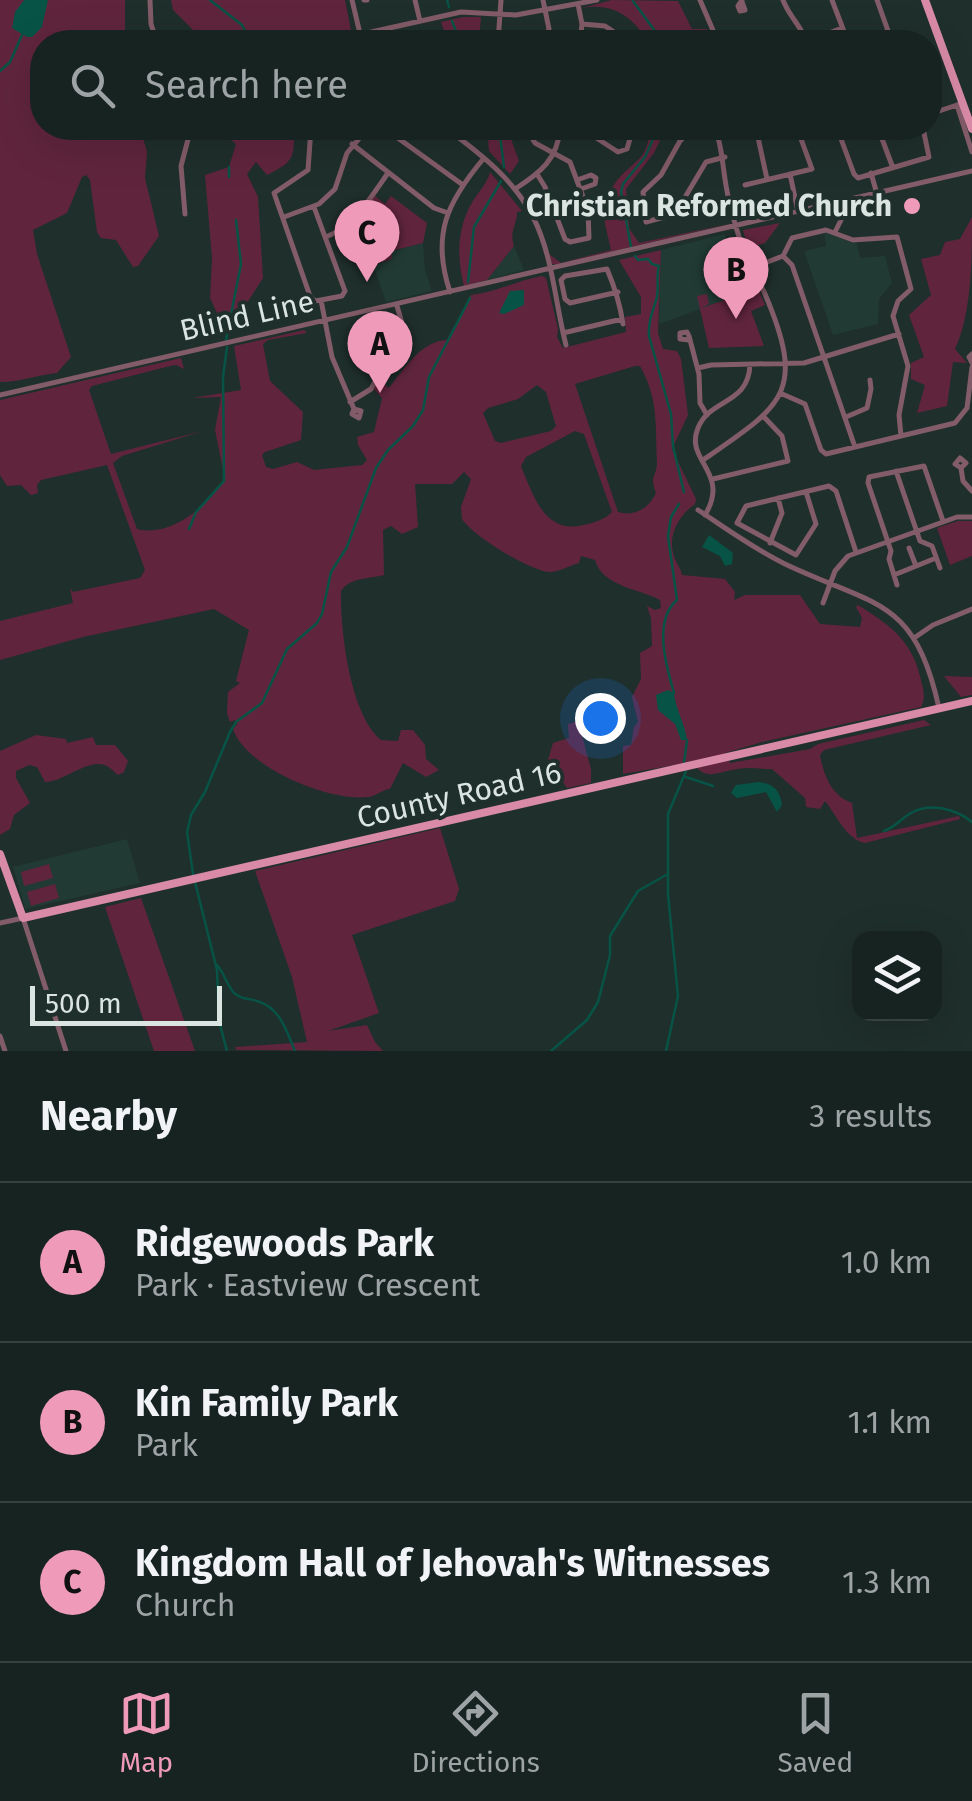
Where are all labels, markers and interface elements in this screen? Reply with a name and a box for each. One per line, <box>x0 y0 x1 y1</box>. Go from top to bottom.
search box <box>30 30 942 140</box>
icon: search <box>65 58 120 113</box>
text: Search here <box>145 62 348 108</box>
place label: Christian Reformed Church <box>526 188 892 224</box>
marker: Christian Reformed Church <box>901 195 923 217</box>
pin: C <box>334 200 400 282</box>
pin: B <box>704 236 768 319</box>
street label: Blind Line <box>177 283 317 349</box>
pin: A <box>348 310 412 393</box>
your location <box>575 693 626 744</box>
street label: County Road 16 <box>353 754 565 836</box>
map controls <box>852 931 942 1021</box>
button: layers <box>852 931 942 1021</box>
scale bar <box>30 981 222 1026</box>
text: 500 m <box>45 987 122 1020</box>
text: Nearby <box>40 1091 177 1141</box>
text: 3 results <box>809 1097 932 1135</box>
text: Ridgewoods Park <box>135 1220 434 1266</box>
text: A <box>63 1243 82 1281</box>
text: 1.0 km <box>841 1243 932 1281</box>
text: Park · Eastview Crescent <box>135 1266 480 1304</box>
text: Kin Family Park <box>135 1380 398 1426</box>
text: B <box>63 1403 82 1441</box>
text: 1.1 km <box>848 1403 932 1441</box>
text: Park <box>135 1426 198 1464</box>
text: Kingdom Hall of Jehovah's Witnesses <box>135 1540 770 1586</box>
text: C <box>63 1563 82 1601</box>
text: 1.3 km <box>842 1563 932 1601</box>
text: Church <box>135 1586 235 1624</box>
tab: Map <box>119 1686 174 1779</box>
tab: Directions <box>411 1686 540 1779</box>
tab: Saved <box>777 1686 853 1779</box>

